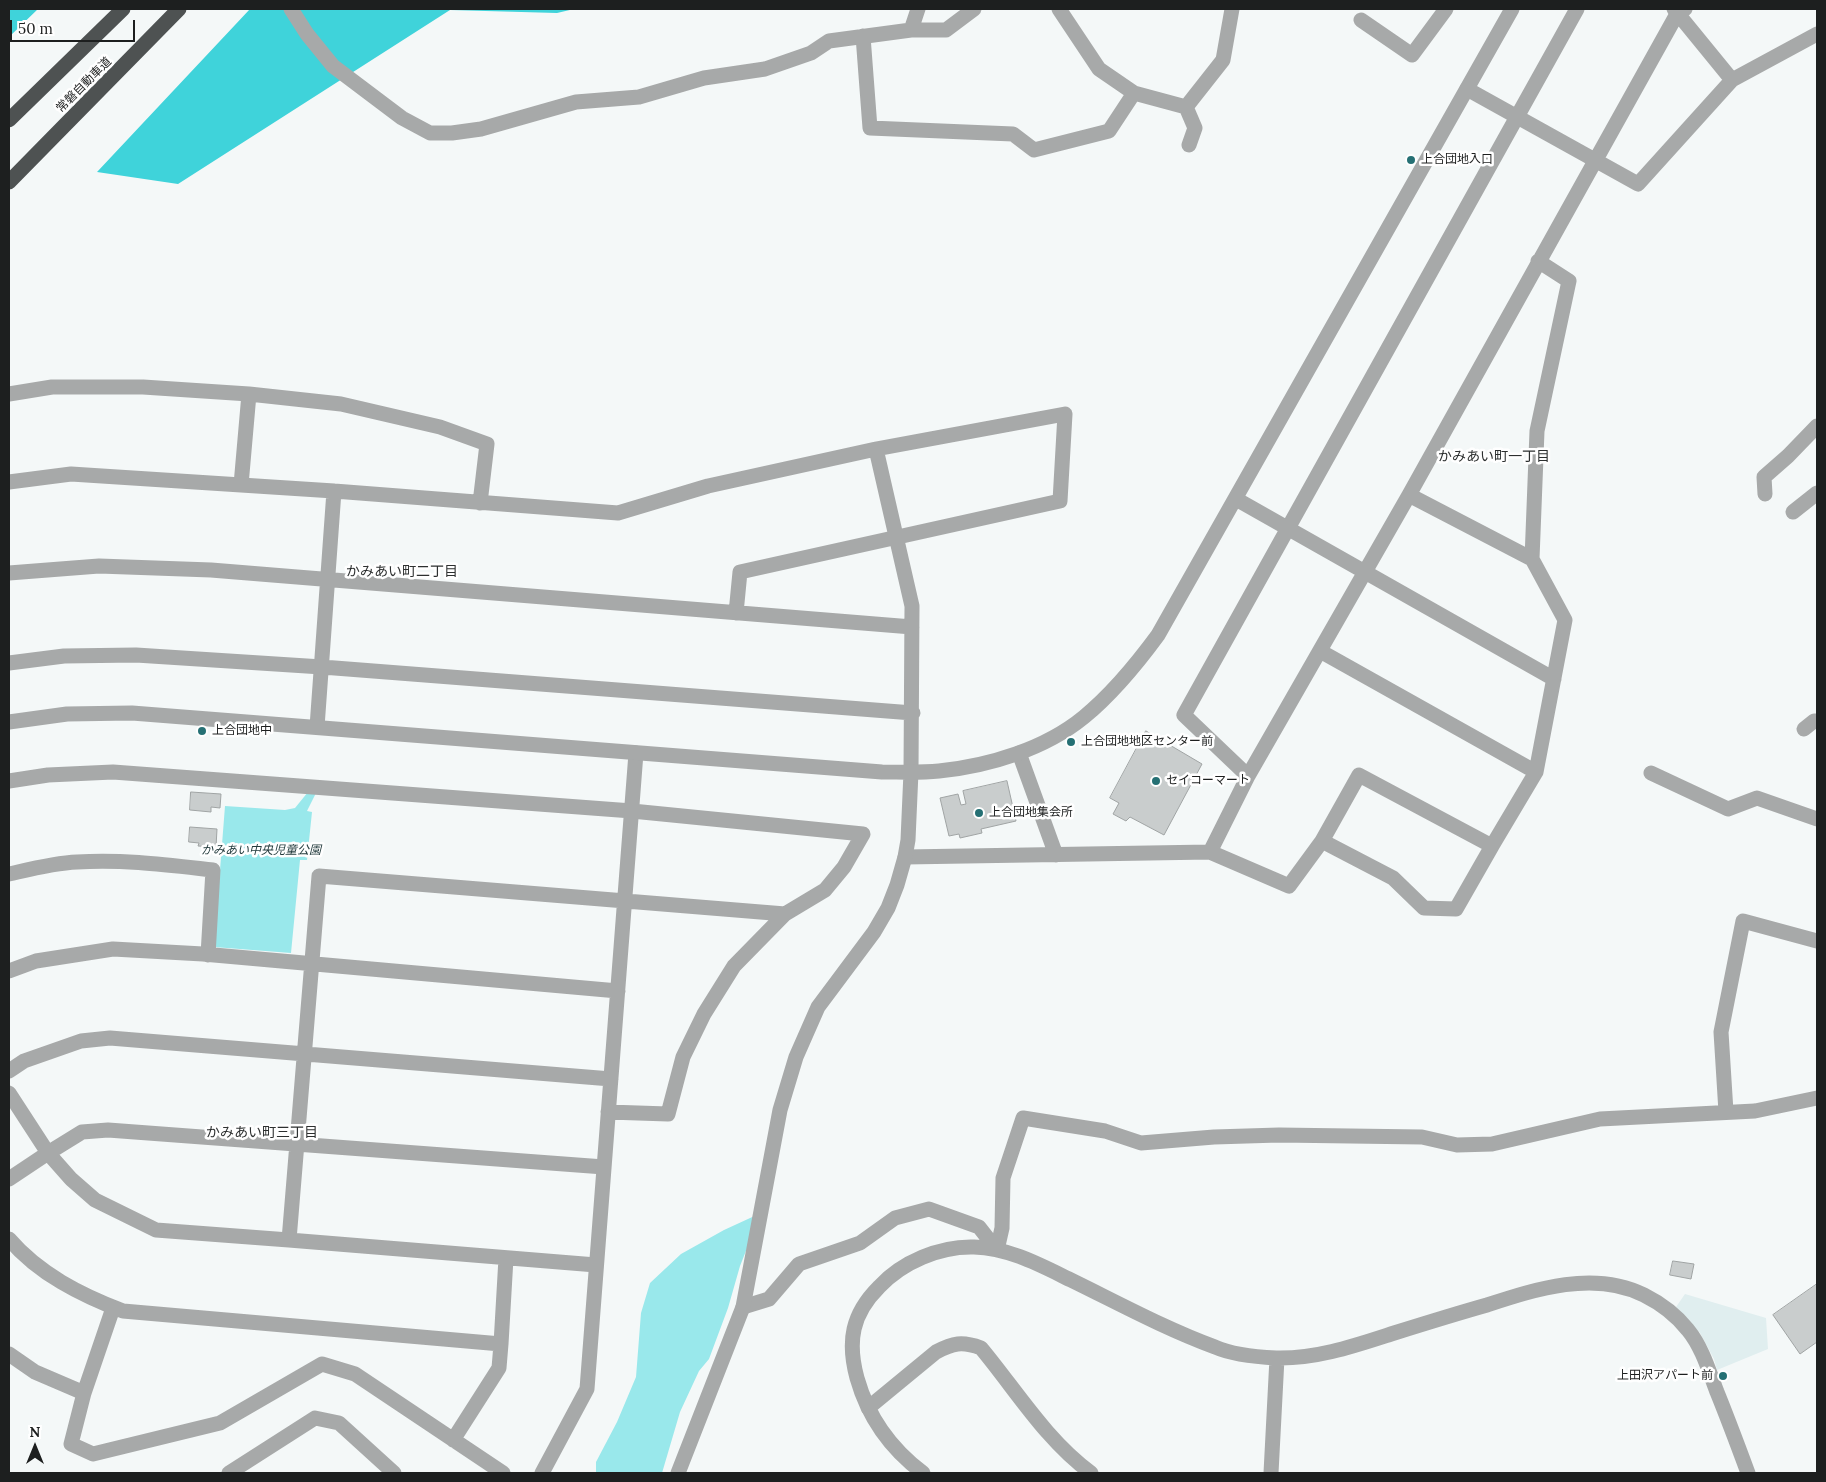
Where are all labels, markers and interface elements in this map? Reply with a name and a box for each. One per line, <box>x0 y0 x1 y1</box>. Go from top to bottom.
scale bar <box>12 10 138 42</box>
text: 50 m <box>18 19 53 38</box>
street label: 常磐自動車道 <box>53 54 115 116</box>
place label: 上合団地入口 <box>1421 153 1493 167</box>
marker: 上合団地入口 <box>1405 154 1417 166</box>
district label: かみあい町一丁目 <box>1438 449 1550 465</box>
district label: かみあい町二丁目 <box>346 564 458 580</box>
place label: 上合団地中 <box>212 724 272 738</box>
marker: 上合団地中 <box>196 725 208 737</box>
place label: 上合団地地区センター前 <box>1081 735 1213 749</box>
marker: 上合団地地区センター前 <box>1065 736 1077 748</box>
place label: セイコーマート <box>1166 774 1250 788</box>
marker: セイコーマート <box>1150 775 1162 787</box>
place label: 上合団地集会所 <box>989 806 1073 820</box>
marker: 上合団地集会所 <box>973 807 985 819</box>
park label: かみあい中央児童公園 <box>201 844 321 858</box>
district label: かみあい町三丁目 <box>206 1125 318 1141</box>
place label: 上田沢アパート前 <box>1617 1369 1713 1383</box>
marker: 上田沢アパート前 <box>1717 1370 1729 1382</box>
north arrow <box>10 1422 60 1472</box>
text: N <box>30 1423 40 1441</box>

